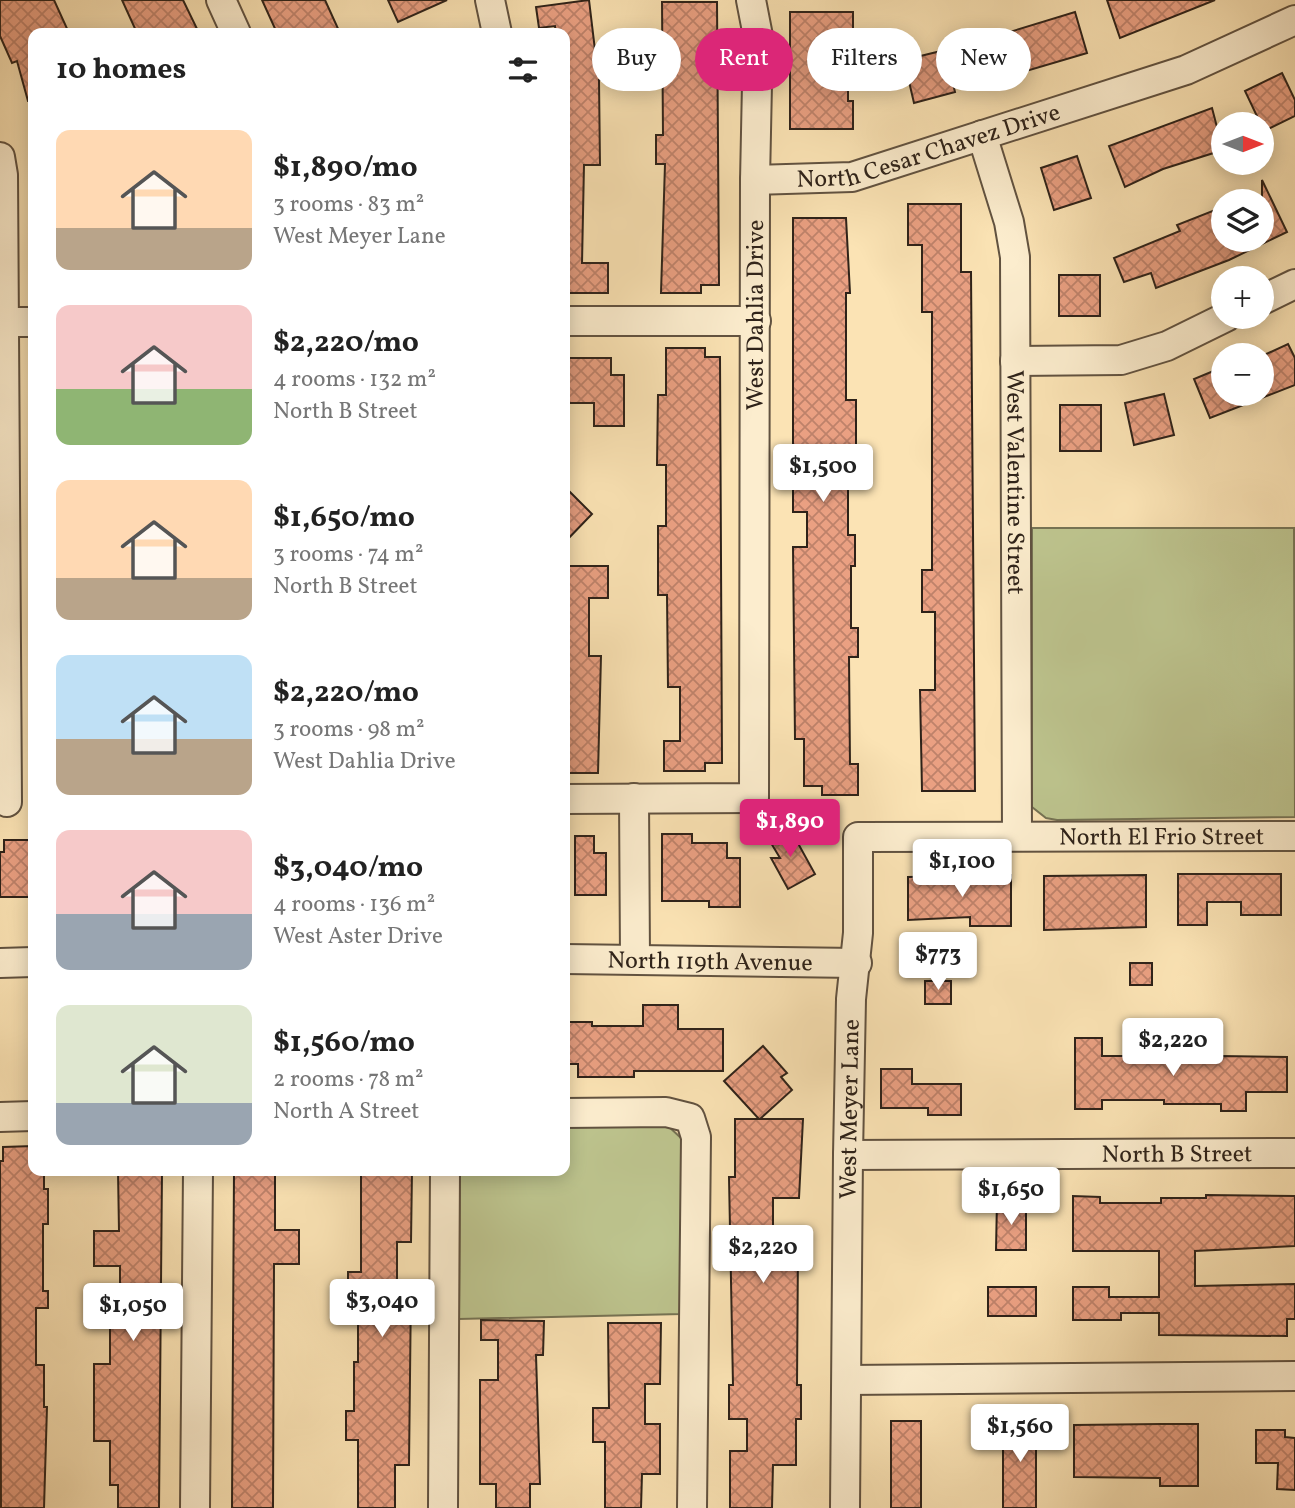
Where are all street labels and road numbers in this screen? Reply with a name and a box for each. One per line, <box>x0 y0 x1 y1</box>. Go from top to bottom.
street label: North Cesar Chavez Drive <box>796 96 1065 198</box>
street label: West Dahlia Drive <box>740 220 774 410</box>
street label: West Valentine Street <box>996 370 1031 595</box>
street label: North El Frio Street <box>1059 821 1264 856</box>
street label: North 119th Avenue <box>607 945 813 981</box>
street label: West Meyer Lane <box>833 1019 870 1199</box>
street label: North B Street <box>1101 1138 1253 1173</box>

